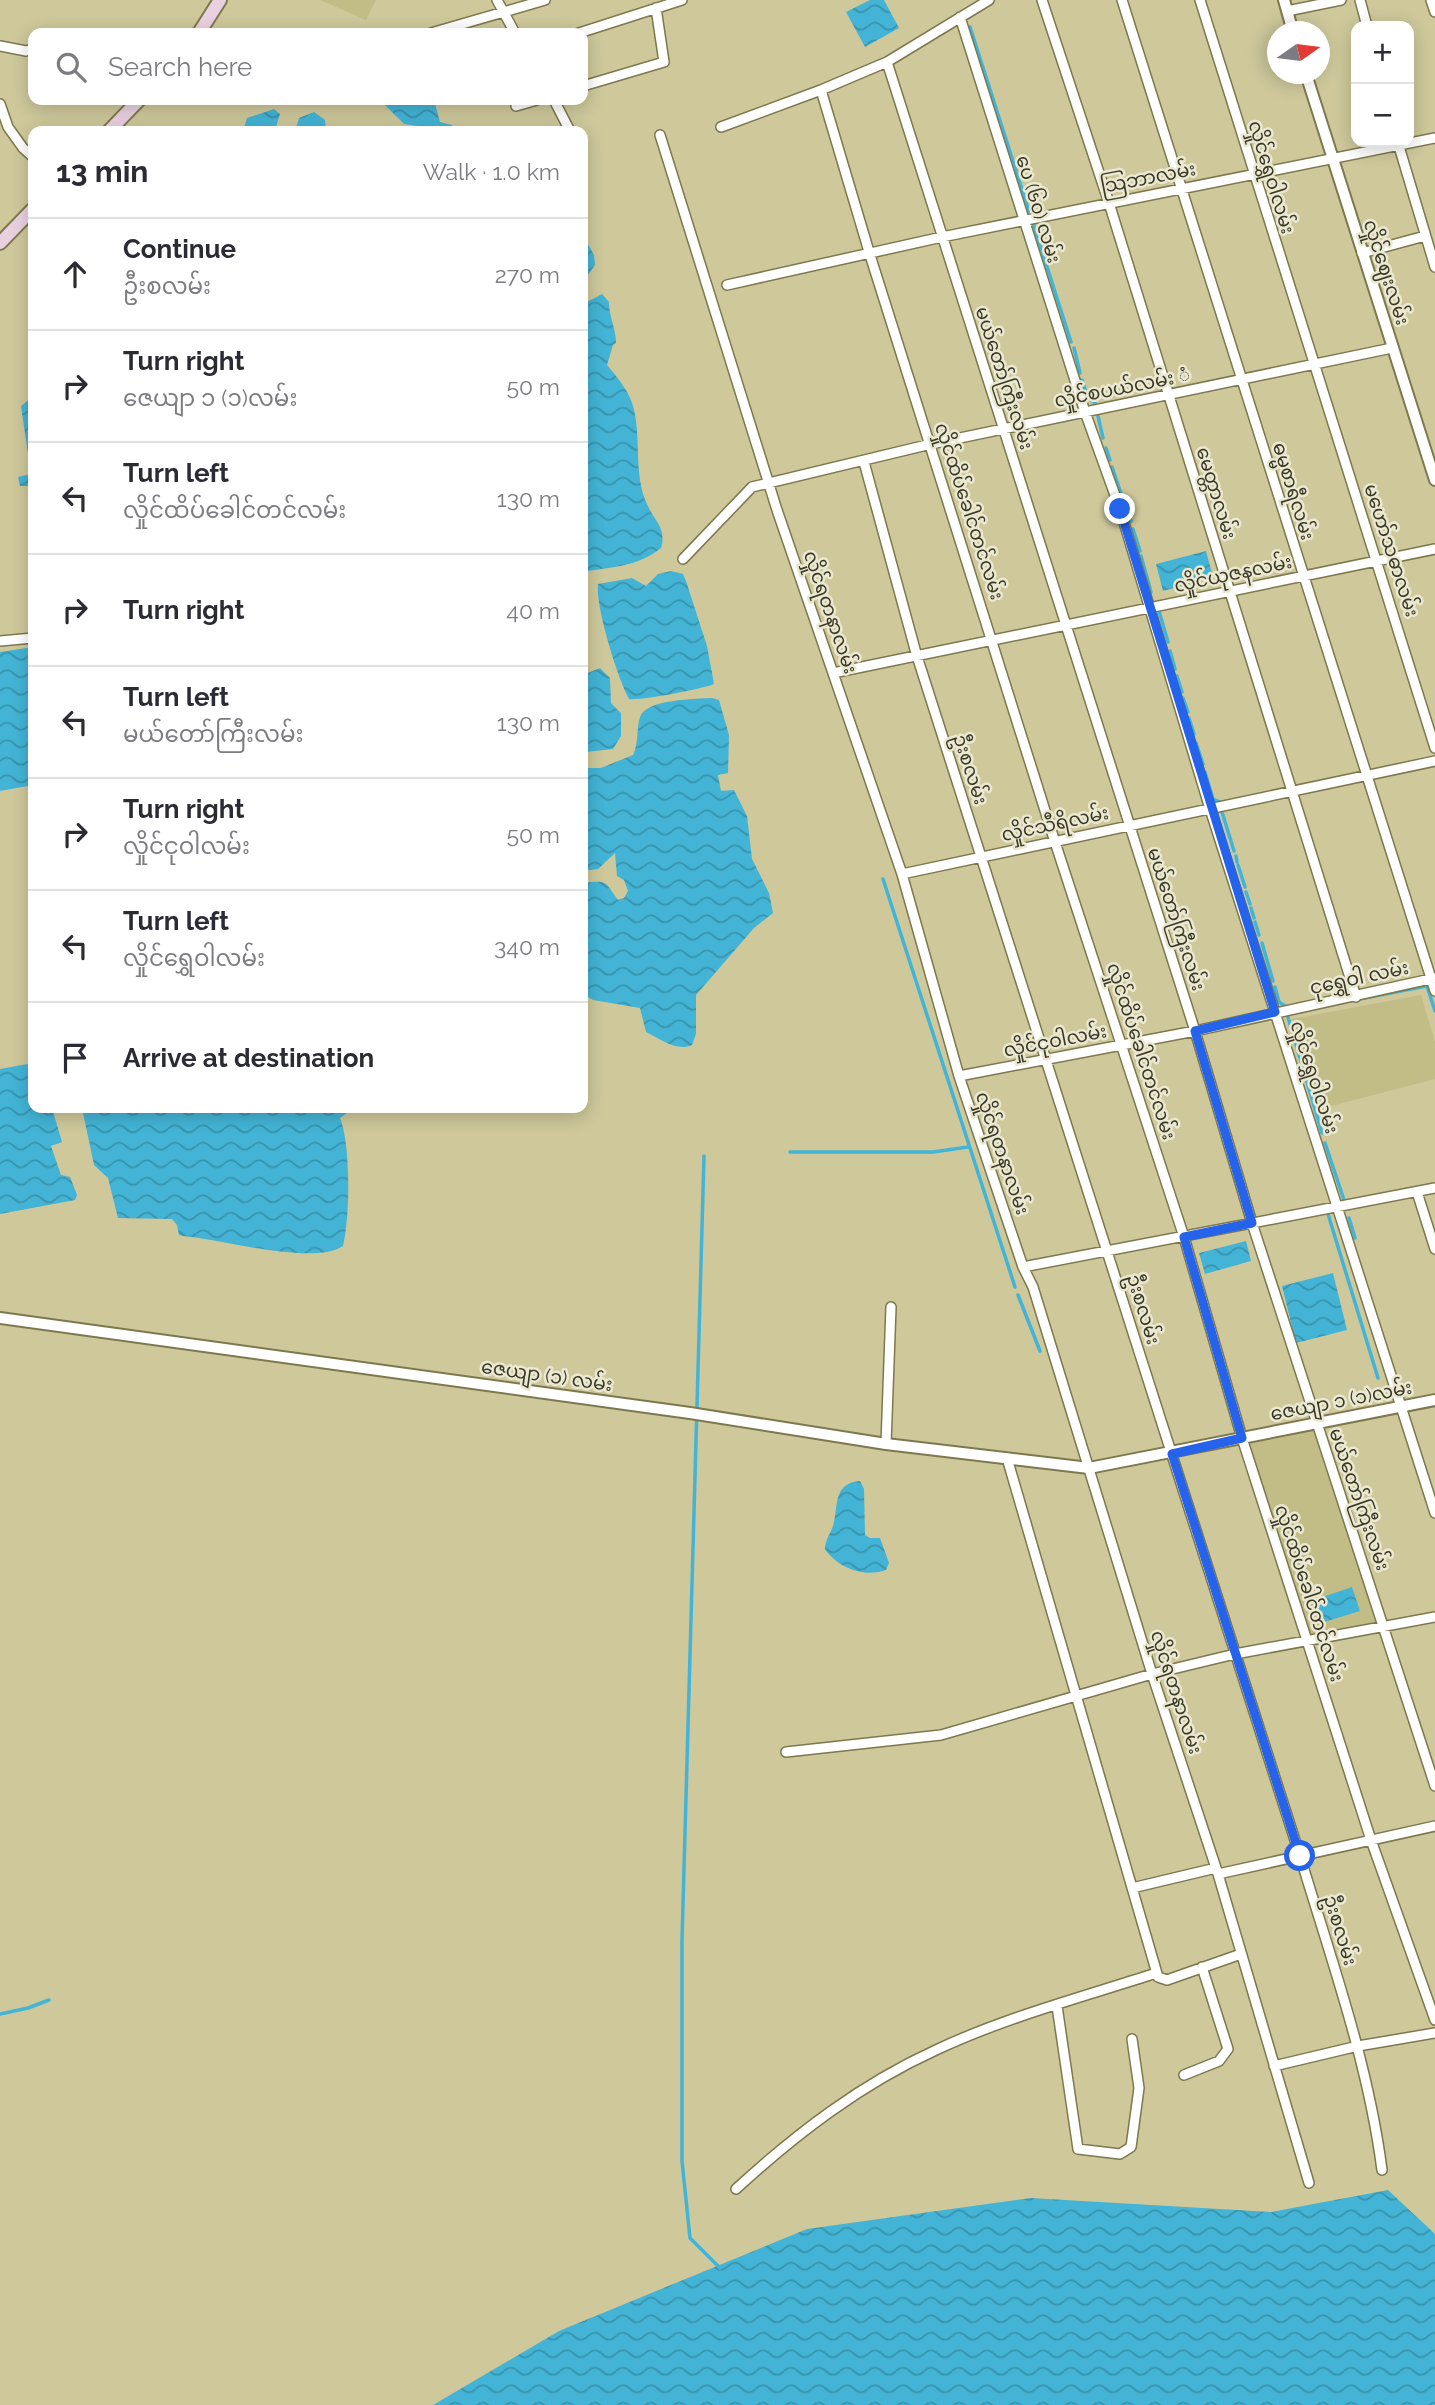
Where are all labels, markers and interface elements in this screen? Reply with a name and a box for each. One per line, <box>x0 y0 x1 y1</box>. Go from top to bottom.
north arrow <box>1267 21 1330 84</box>
map controls <box>1351 21 1414 147</box>
button: + <box>1351 21 1414 84</box>
search box <box>28 28 588 105</box>
icon: search <box>52 48 90 86</box>
text: Search here <box>108 52 252 82</box>
button: − <box>1351 84 1414 147</box>
street label: လှိုင်ရွှေဝါလမ်း <box>1240 117 1303 238</box>
street label: ပေ (၆၀) လမ်း <box>1012 152 1069 265</box>
text: 13 min <box>56 154 148 189</box>
street label: သြဘာလမ်း <box>1098 154 1198 202</box>
text: Walk · 1.0 km <box>423 158 560 185</box>
street label: လှိုင်ဈေးလမ်း <box>1355 216 1417 329</box>
text: Continue <box>123 234 236 264</box>
icon: ahead <box>56 255 94 293</box>
text: 270 m <box>495 261 560 288</box>
text: ဦးစလမ်း <box>123 272 211 299</box>
street label: မယ်တော်ကြီးလမ်း <box>967 303 1041 454</box>
text: Turn right <box>123 346 244 376</box>
street label: လှိုင်စပယ်လမ်း ံ <box>1052 360 1193 416</box>
icon: right <box>56 367 94 405</box>
text: 50 m <box>506 373 560 400</box>
text: ဇေယျာ ၁ (၁)လမ်း <box>123 384 297 411</box>
street label: လှိုင်ထိပ်ခေါင်တင်လမ်း <box>926 419 1012 604</box>
street label: ဓမ္မစာရီလမ်း <box>1263 439 1322 544</box>
street label: မေတ္တာလမ်း <box>1188 443 1244 543</box>
text: Turn left <box>123 458 229 488</box>
icon: left <box>56 479 94 517</box>
street label: မဟော်သဓာလမ်း <box>1360 480 1427 619</box>
text: 130 m <box>497 485 560 512</box>
route end <box>1104 493 1135 524</box>
text: လှိုင်ထိပ်ခေါင်တင်လမ်း <box>123 496 346 523</box>
street label: လှိုင်ရတနာလမ်း <box>795 547 865 678</box>
street label: လှိုင်ယုဇနလမ်း <box>1172 547 1295 602</box>
icon: right <box>56 591 94 629</box>
text: Turn right <box>123 595 244 625</box>
text: 40 m <box>506 597 560 624</box>
text: Turn left <box>123 682 229 712</box>
icon: left <box>56 703 94 741</box>
text: 130 m <box>497 709 560 736</box>
text: မယ်တော်ကြီးလမ်း <box>123 720 303 747</box>
street label: ဦးစလမ်း <box>945 730 996 809</box>
text: Turn right <box>123 794 244 824</box>
street label: လှိုင်သီရိလမ်း <box>999 798 1112 850</box>
icon: right <box>56 815 94 853</box>
text: 50 m <box>506 821 560 848</box>
text: လှိုင်ငုဝါလမ်း <box>123 832 250 859</box>
street label: မယ်တော်ကြီးလမ်း <box>1139 844 1213 995</box>
text: Turn left <box>123 906 229 936</box>
icon: left <box>56 927 94 965</box>
text: 340 m <box>494 933 560 960</box>
text: လှိုင်ရွှေဝါလမ်း <box>123 944 265 971</box>
street label: ငုရွှေဝါ လမ်း <box>1307 953 1412 1004</box>
street label: လှိုင်ထိပ်ခေါင်တင်လမ်း <box>1098 959 1184 1144</box>
street label: လှိုင်ငုဝါလမ်း <box>1001 1016 1110 1067</box>
street label: လှိုင်ရွှေဝါလမ်း <box>1282 1017 1346 1138</box>
icon: arrive <box>56 1039 94 1077</box>
text: Arrive at destination <box>123 1043 374 1073</box>
street label: လှိုင်ရတနာလမ်း <box>967 1088 1037 1219</box>
street label: ဦးစလမ်း <box>1118 1270 1168 1348</box>
street label: ဇေယျာ (၁) လမ်း <box>479 1352 614 1400</box>
street label: ဇေယျာ ၁ (၁)လမ်း <box>1268 1373 1415 1429</box>
street label: မယ်တော်ကြီးလမ်း <box>1321 1424 1398 1575</box>
street label: လှိုင်ထိပ်ခေါင်တင်လမ်း <box>1266 1501 1352 1686</box>
street label: လှိုင်ရတနာလမ်း <box>1142 1627 1210 1758</box>
route start <box>1284 1840 1315 1871</box>
street label: ဦးစလမ်း <box>1315 1891 1365 1969</box>

